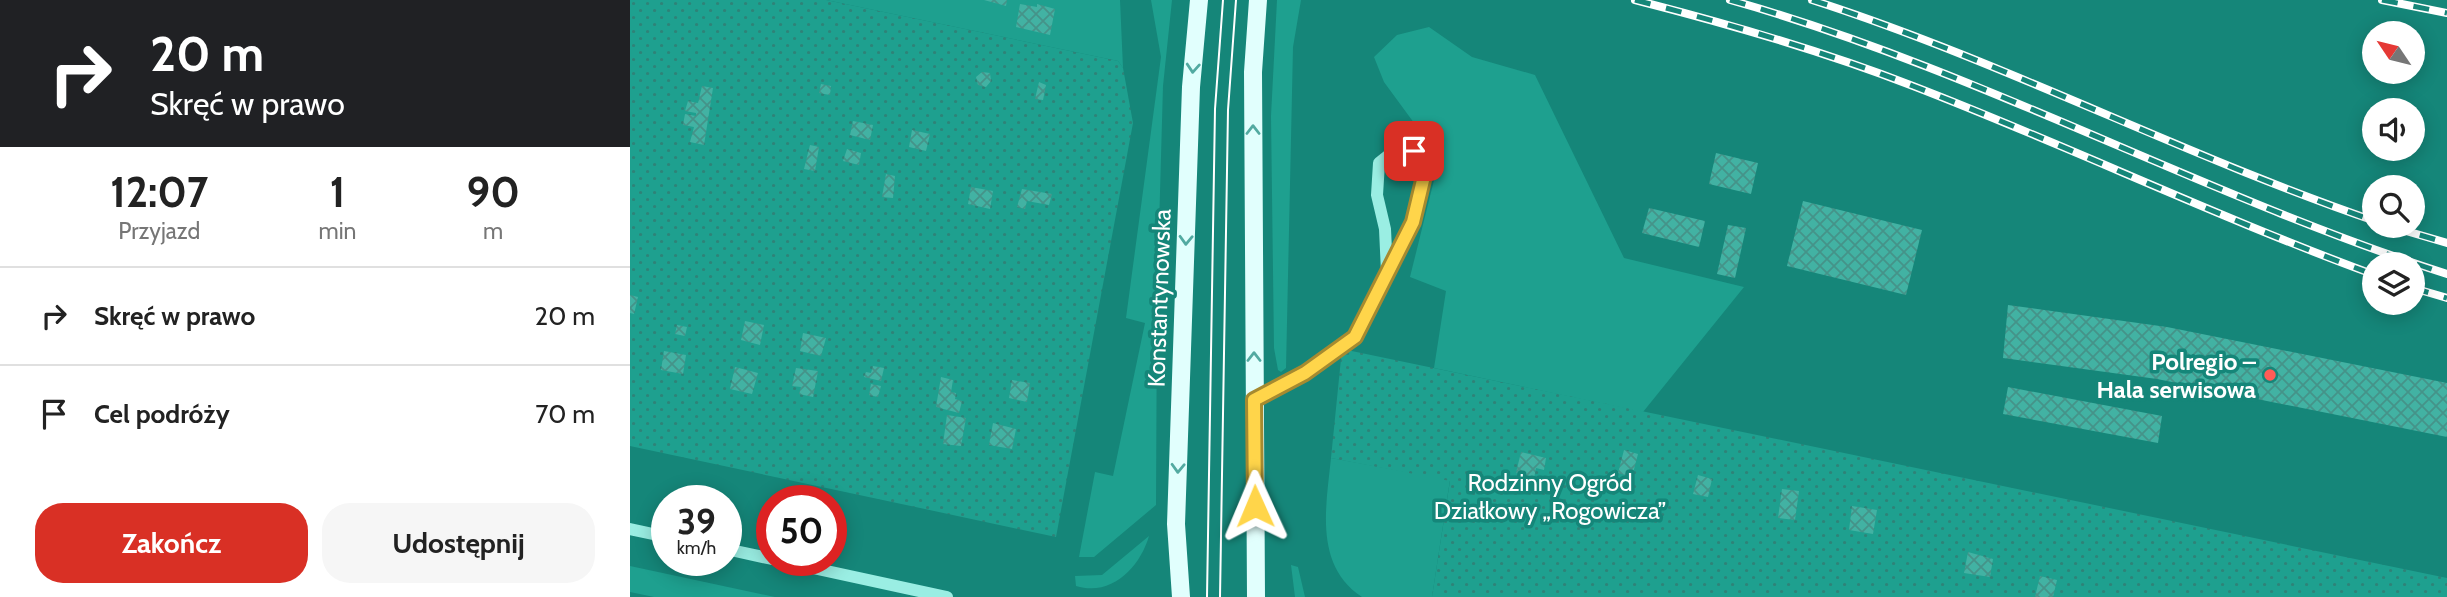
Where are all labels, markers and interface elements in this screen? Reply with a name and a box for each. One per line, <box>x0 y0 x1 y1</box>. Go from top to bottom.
north arrow <box>2362 21 2426 84</box>
map controls <box>2362 21 2425 315</box>
text: 20 m <box>150 24 264 83</box>
icon: right <box>35 28 126 119</box>
one-way arrow <box>1186 63 1201 74</box>
text: Skręć w prawo <box>150 84 345 123</box>
button: sound <box>2362 98 2425 161</box>
pin <box>1384 121 1444 181</box>
one-way arrow <box>1245 124 1261 135</box>
icon: arrive <box>1395 132 1433 170</box>
text: 12:07 <box>110 166 208 218</box>
text: 1 <box>330 166 345 218</box>
text: 90 <box>467 166 520 218</box>
button: search <box>2362 175 2425 238</box>
street label: Konstantynowska <box>1141 208 1177 388</box>
text: Przyjazd <box>118 217 200 245</box>
text: min <box>318 217 356 245</box>
text: m <box>483 217 503 245</box>
one-way arrow <box>1178 235 1193 246</box>
button: layers <box>2362 252 2425 315</box>
icon: right <box>35 297 73 335</box>
text: Skręć w prawo <box>94 300 255 332</box>
text: 20 m <box>535 300 595 332</box>
place label: Polregio – Hala serwisowa <box>2097 347 2257 404</box>
one-way arrow <box>1246 352 1262 362</box>
marker: Polregio – Hala serwisowa <box>2262 367 2278 383</box>
icon: arrive <box>35 395 73 433</box>
text: Cel podróży <box>94 398 230 430</box>
text: 70 m <box>535 398 595 430</box>
one-way arrow <box>1171 462 1186 473</box>
park label: Rodzinny Ogród Działkowy „Rogowicza” <box>1434 468 1666 525</box>
position arrow <box>1218 469 1292 543</box>
speed limit sign: 50 <box>756 485 847 576</box>
text: 39 <box>677 500 716 543</box>
button: Zakończ <box>35 503 308 583</box>
button: Udostępnij <box>322 503 595 583</box>
text: km/h <box>677 537 716 559</box>

